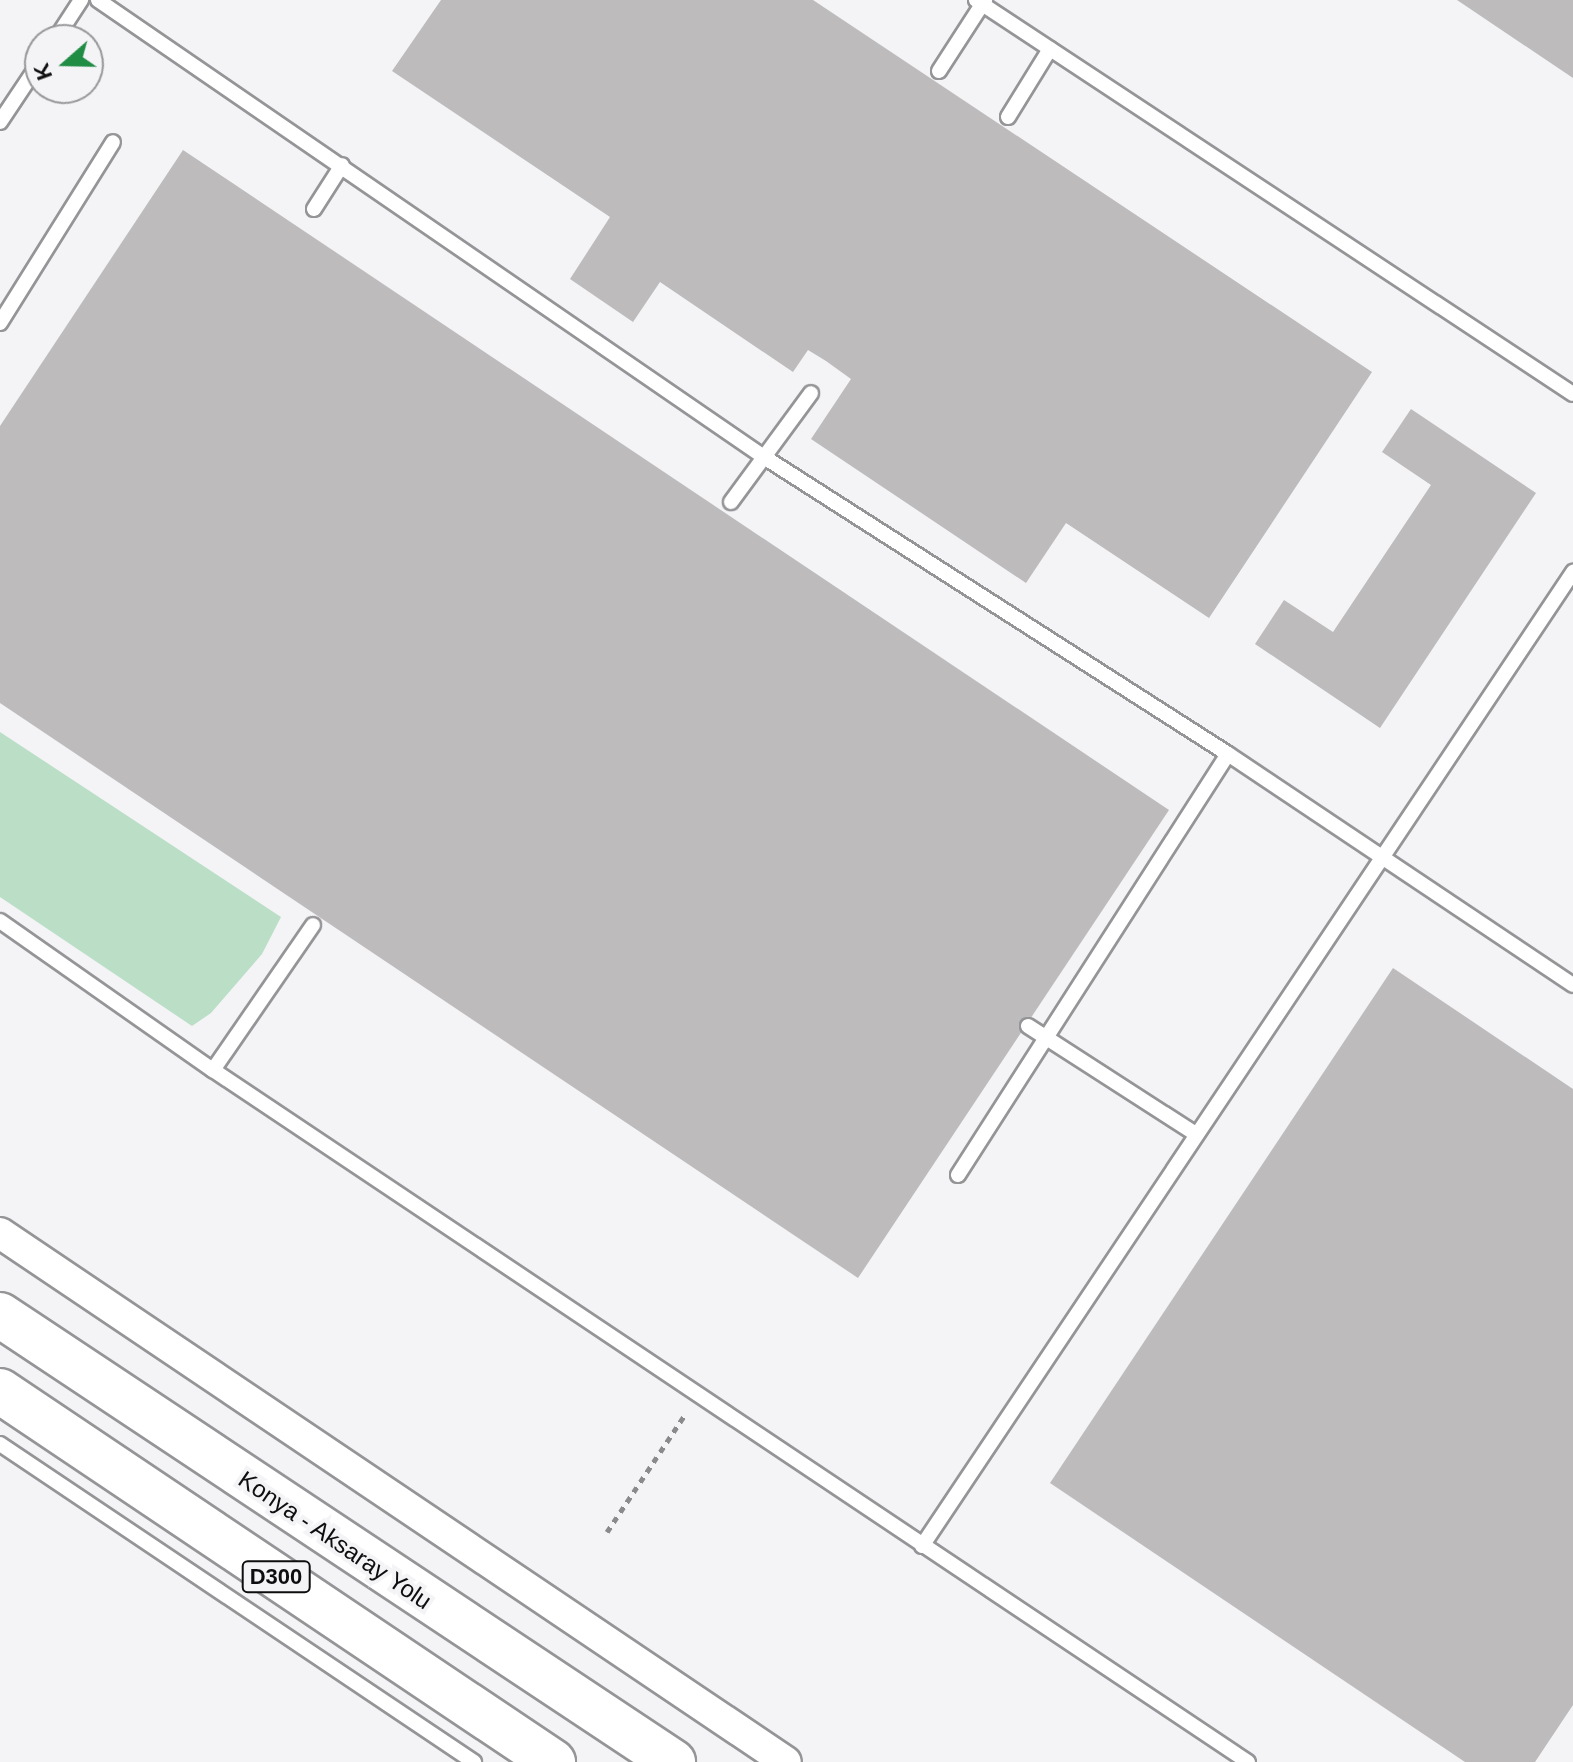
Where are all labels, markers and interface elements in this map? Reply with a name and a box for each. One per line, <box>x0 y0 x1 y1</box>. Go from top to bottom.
north arrow <box>24 24 104 104</box>
text: K <box>28 60 57 83</box>
street label: Konya - Aksaray Yolu <box>232 1464 438 1616</box>
road number: D300 <box>240 1559 312 1595</box>

